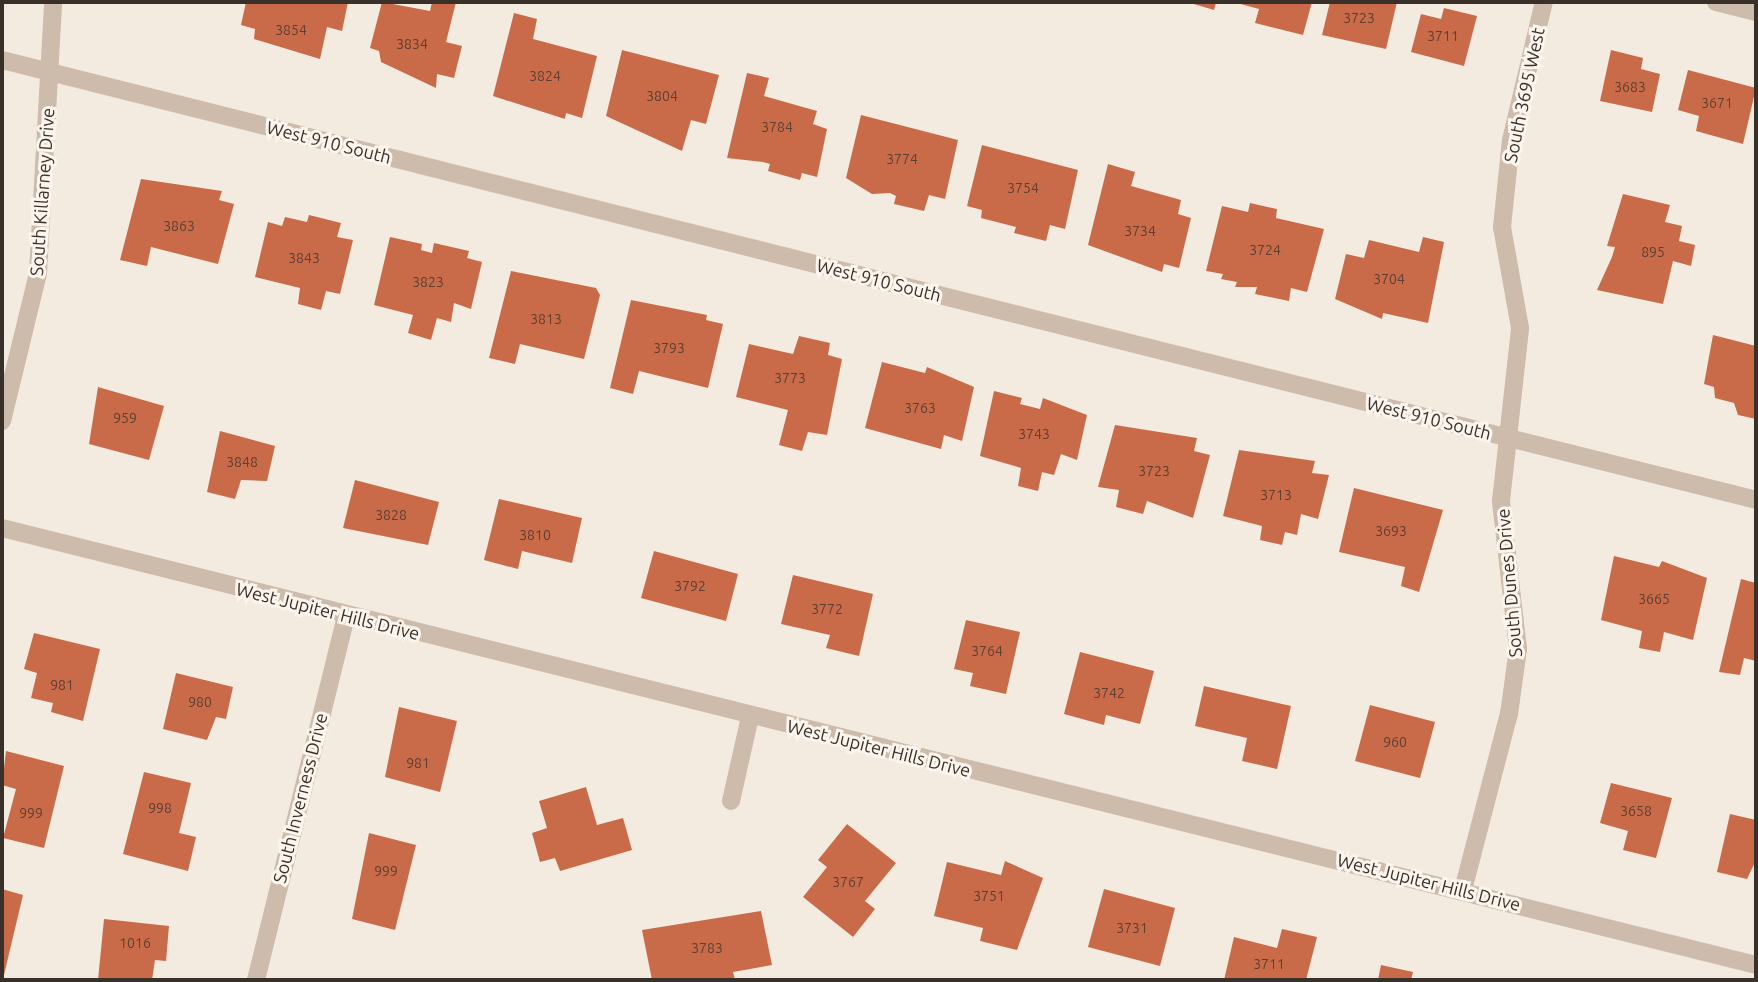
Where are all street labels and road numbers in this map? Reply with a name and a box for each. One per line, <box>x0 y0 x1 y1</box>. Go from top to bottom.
street label: South 3695 West <box>1499 25 1549 165</box>
street label: South Killarney Drive <box>25 107 59 277</box>
street label: West 910 South <box>265 116 393 168</box>
street label: West 910 South <box>815 254 943 306</box>
street label: West 910 South <box>1365 392 1493 444</box>
street label: South Dunes Drive <box>1492 508 1526 658</box>
street label: West Jupiter Hills Drive <box>234 578 422 644</box>
street label: South Inverness Drive <box>268 711 332 885</box>
street label: West Jupiter Hills Drive <box>785 715 973 781</box>
street label: West Jupiter Hills Drive <box>1335 849 1523 915</box>

